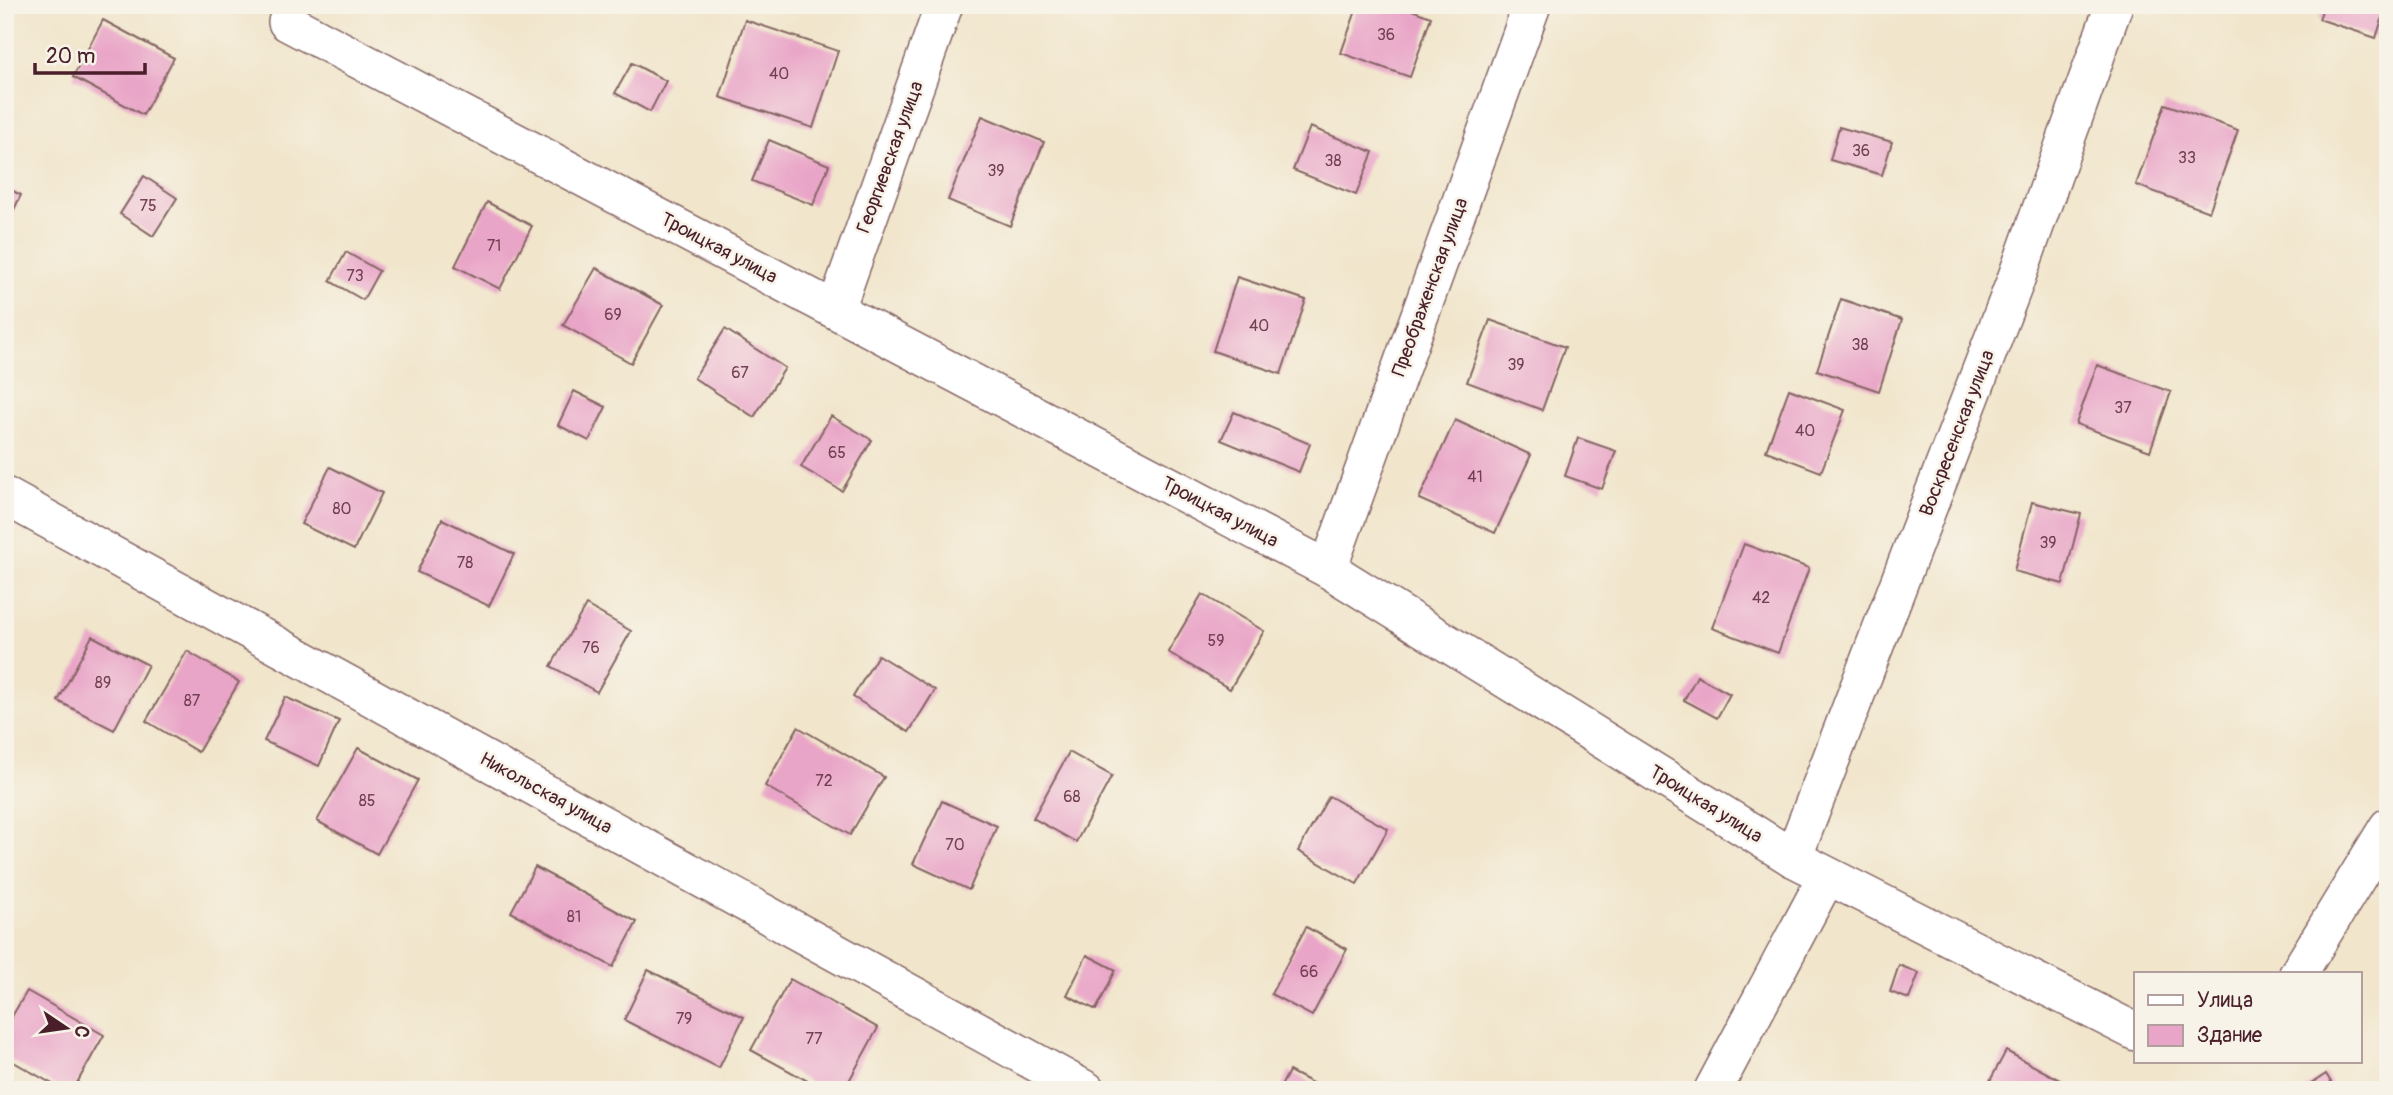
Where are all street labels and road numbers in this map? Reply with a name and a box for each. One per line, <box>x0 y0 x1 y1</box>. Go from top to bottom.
street label: Георгиевская улица <box>851 78 929 236</box>
street label: Преображенская улица <box>1387 194 1474 380</box>
street label: Троицкая улица <box>656 207 782 289</box>
street label: Воскресенская улица <box>1914 346 2000 519</box>
street label: Троицкая улица <box>1157 471 1283 553</box>
street label: Никольская улица <box>476 747 617 839</box>
street label: Троицкая улица <box>1645 760 1767 848</box>

